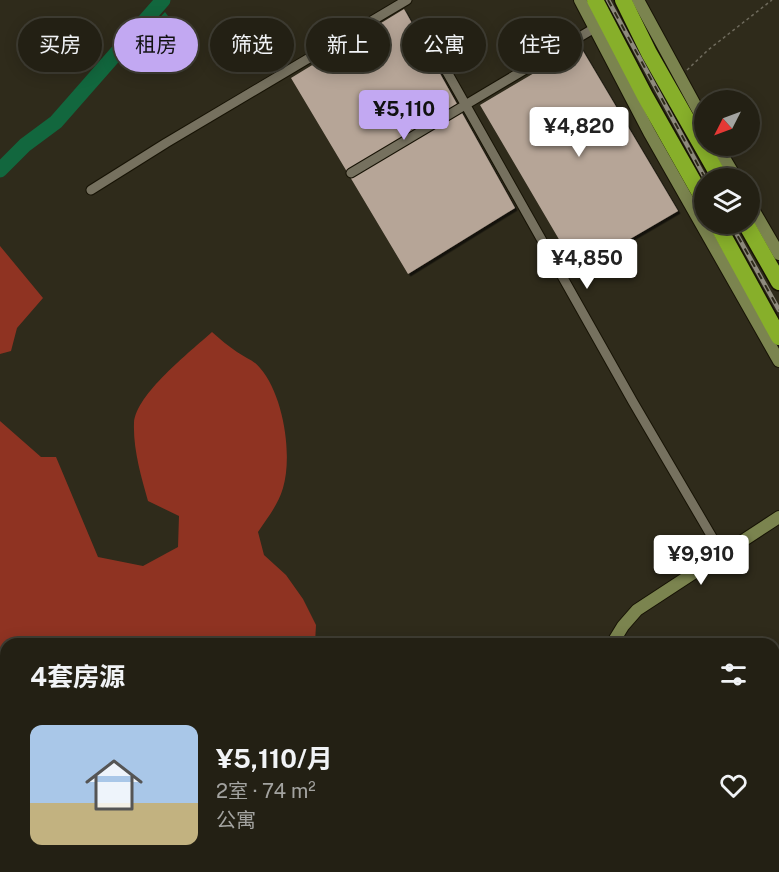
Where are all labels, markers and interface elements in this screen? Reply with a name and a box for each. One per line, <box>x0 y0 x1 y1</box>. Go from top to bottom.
chip: 买房 <box>18 18 102 72</box>
chip: 租房 <box>114 18 198 72</box>
chip: 筛选 <box>210 18 294 72</box>
chip: 新上 <box>306 18 390 72</box>
chip: 公寓 <box>402 18 486 72</box>
chip: 住宅 <box>498 18 582 72</box>
pin: ¥5,110 <box>355 90 453 141</box>
north arrow <box>694 90 760 156</box>
map controls <box>694 90 760 234</box>
text: ¥5,110 <box>373 97 435 121</box>
pin: ¥4,820 <box>530 107 628 158</box>
text: ¥4,820 <box>544 114 614 138</box>
button: layers <box>694 168 760 234</box>
pin: ¥4,850 <box>538 239 636 290</box>
text: ¥4,850 <box>551 246 623 270</box>
pin: ¥9,910 <box>652 535 750 586</box>
text: ¥9,910 <box>668 542 734 566</box>
icon: filters <box>717 658 750 691</box>
text: 4套房源 <box>30 661 125 692</box>
text: ¥5,110/月 <box>216 743 333 774</box>
icon: home <box>78 749 150 821</box>
icon: heart <box>717 769 750 802</box>
text: 2室 · 74 m² <box>216 779 316 803</box>
text: 公寓 <box>216 808 256 832</box>

